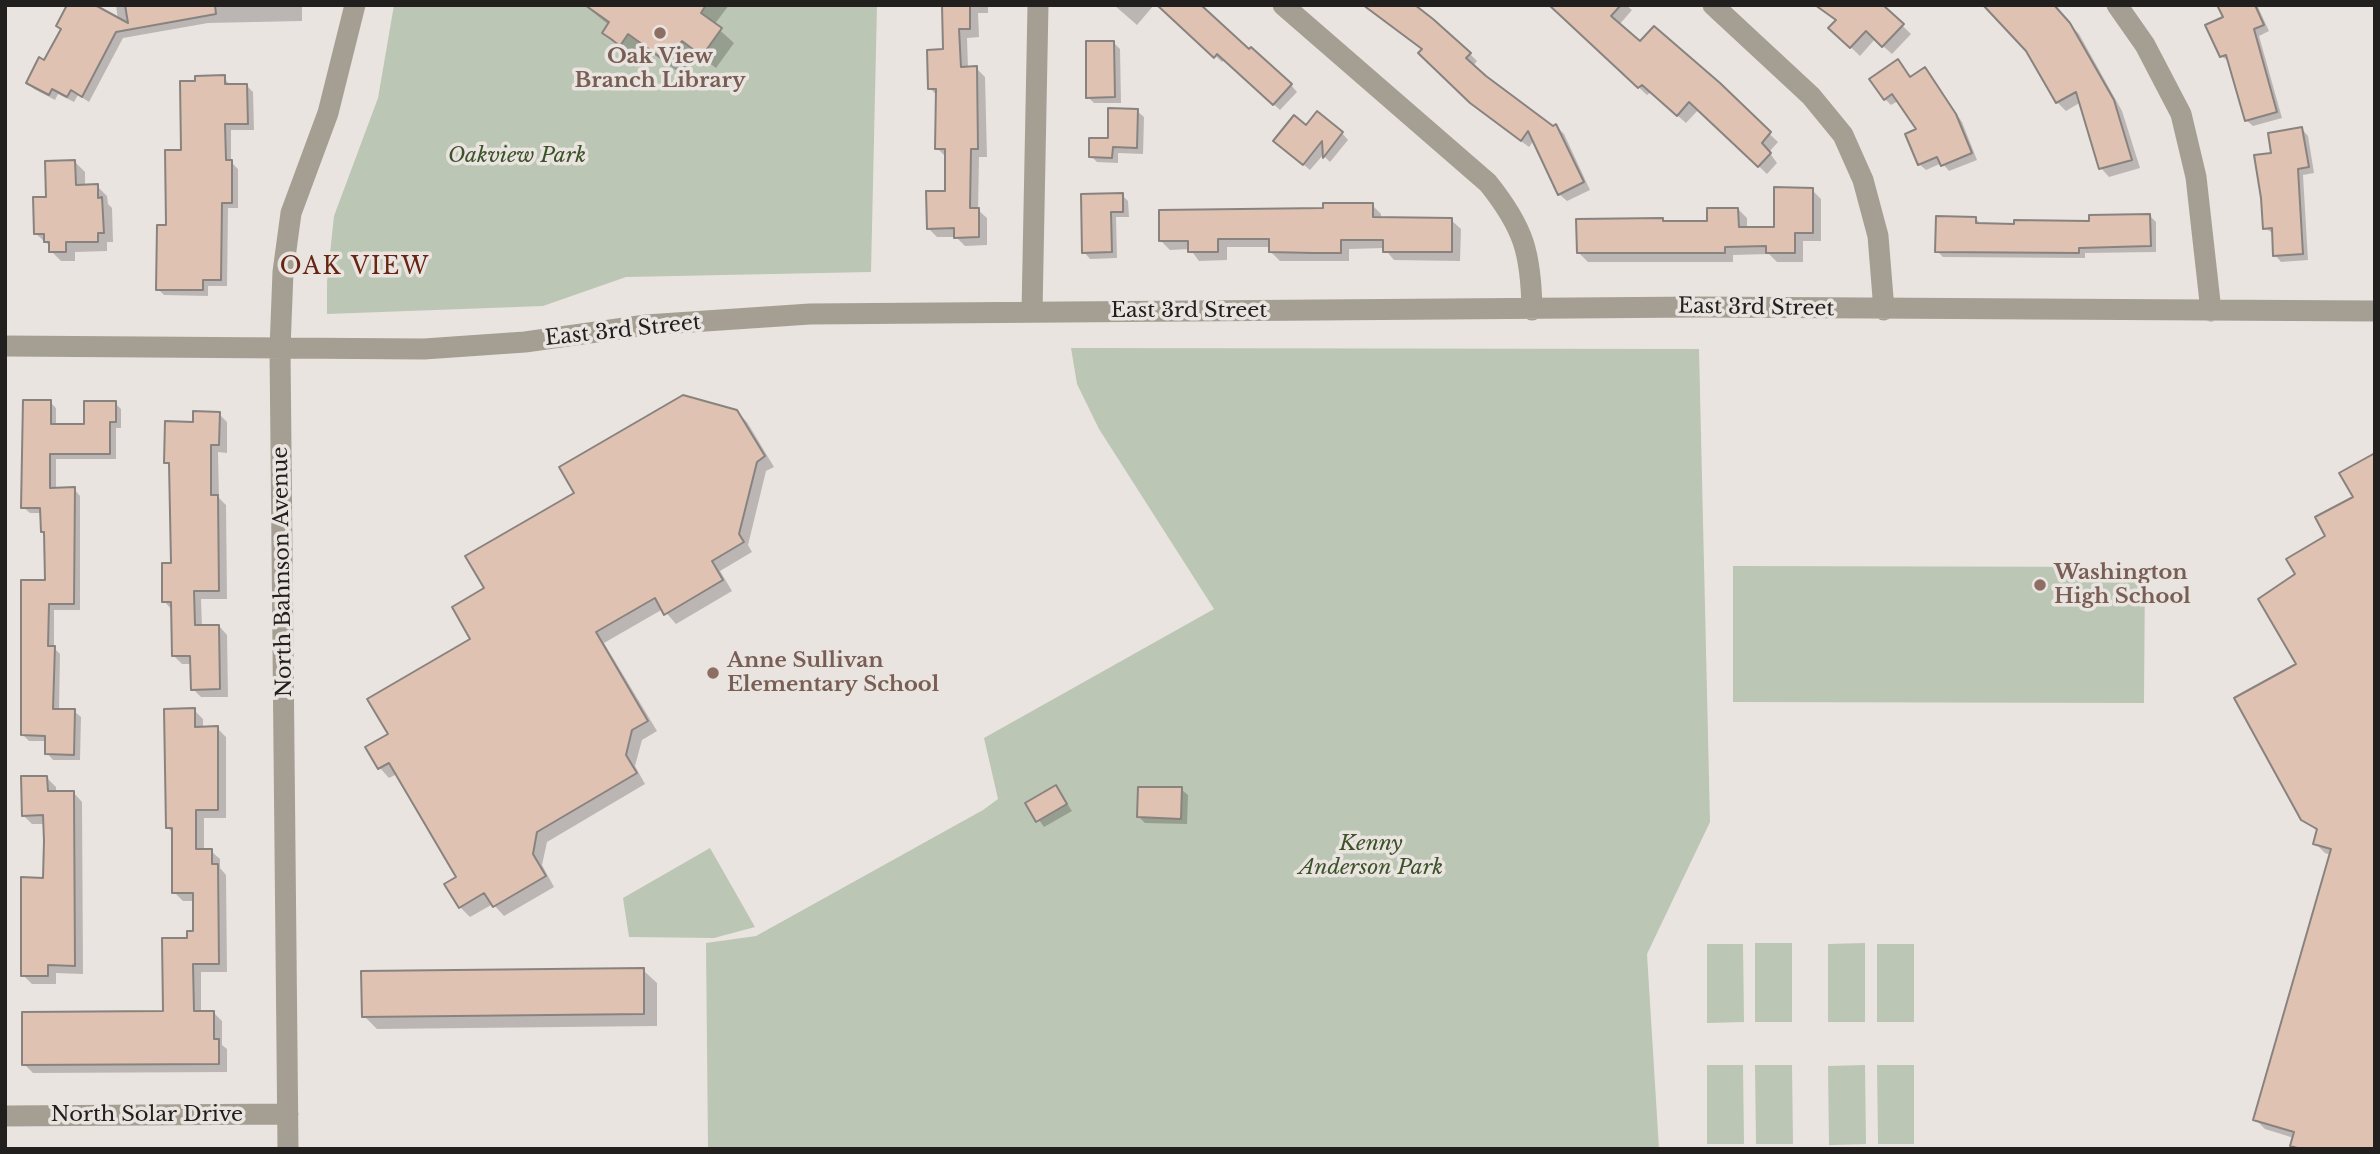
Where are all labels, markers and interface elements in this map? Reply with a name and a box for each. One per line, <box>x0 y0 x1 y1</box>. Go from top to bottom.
marker: Oak View Branch Library <box>652 25 668 41</box>
place label: Oak View Branch Library <box>574 44 746 94</box>
park label: Oakview Park <box>448 143 586 169</box>
district label: OAK VIEW <box>281 254 429 282</box>
street label: East 3rd Street <box>1678 294 1834 322</box>
street label: East 3rd Street <box>1111 298 1267 324</box>
street label: East 3rd Street <box>544 310 702 352</box>
street label: North Bahnson Avenue <box>268 446 298 698</box>
place label: Washington High School <box>2054 560 2191 610</box>
marker: Washington High School <box>2032 577 2048 593</box>
place label: Anne Sullivan Elementary School <box>727 648 939 698</box>
marker: Anne Sullivan Elementary School <box>705 665 721 681</box>
park label: Kenny Anderson Park <box>1299 831 1443 881</box>
street label: North Solar Drive <box>51 1102 243 1128</box>

